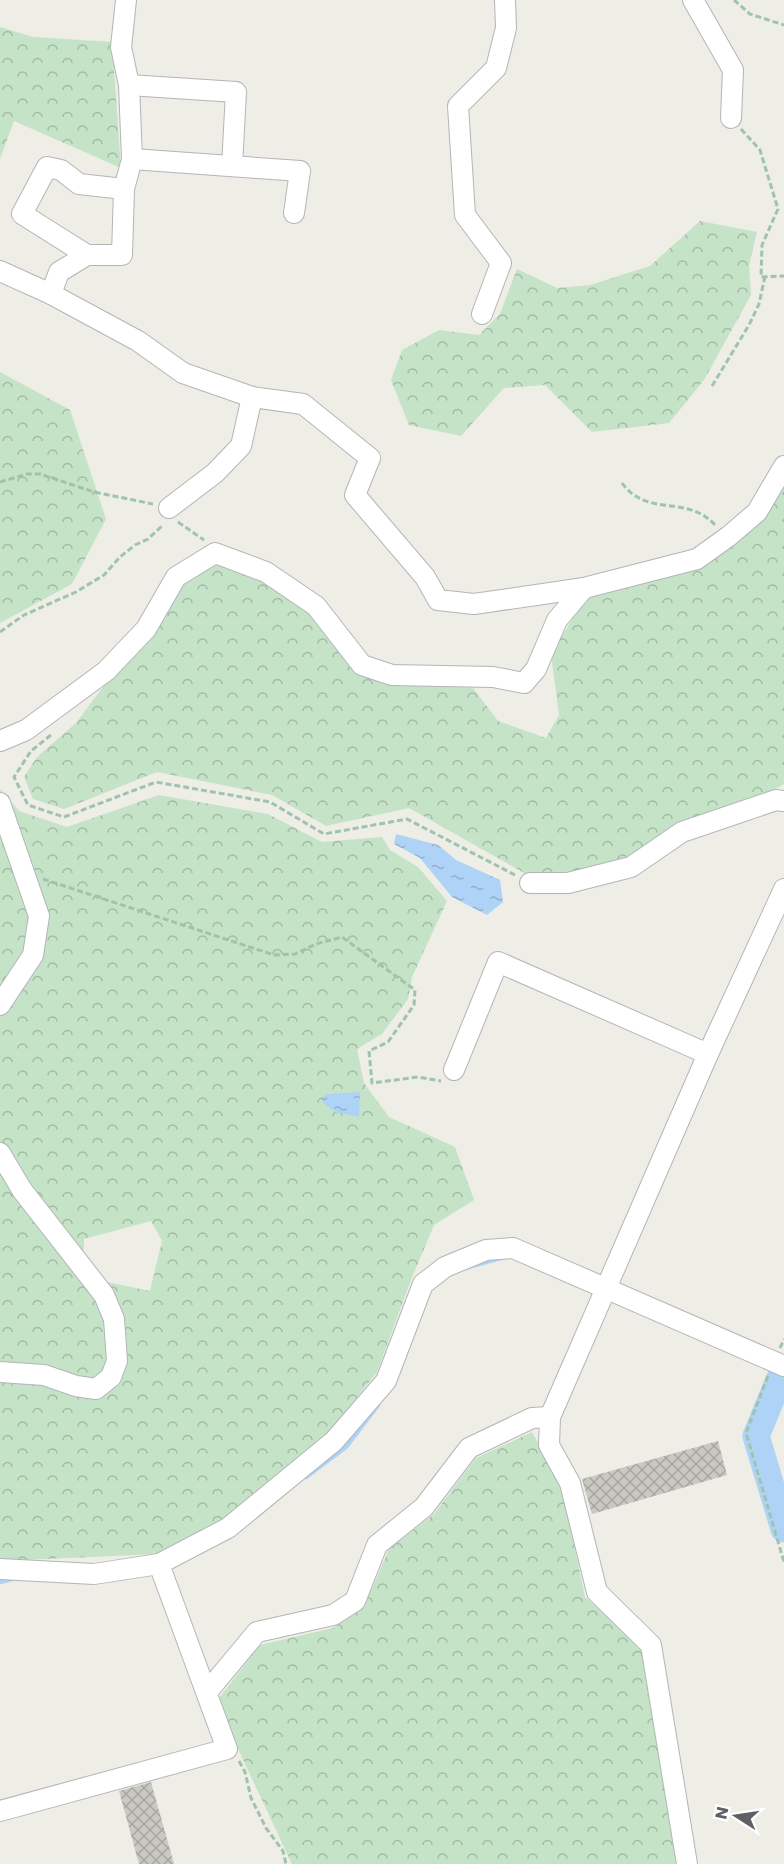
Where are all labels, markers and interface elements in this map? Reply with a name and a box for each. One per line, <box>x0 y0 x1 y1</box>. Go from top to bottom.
north arrow <box>706 1786 766 1846</box>
text: N <box>709 1805 734 1821</box>

